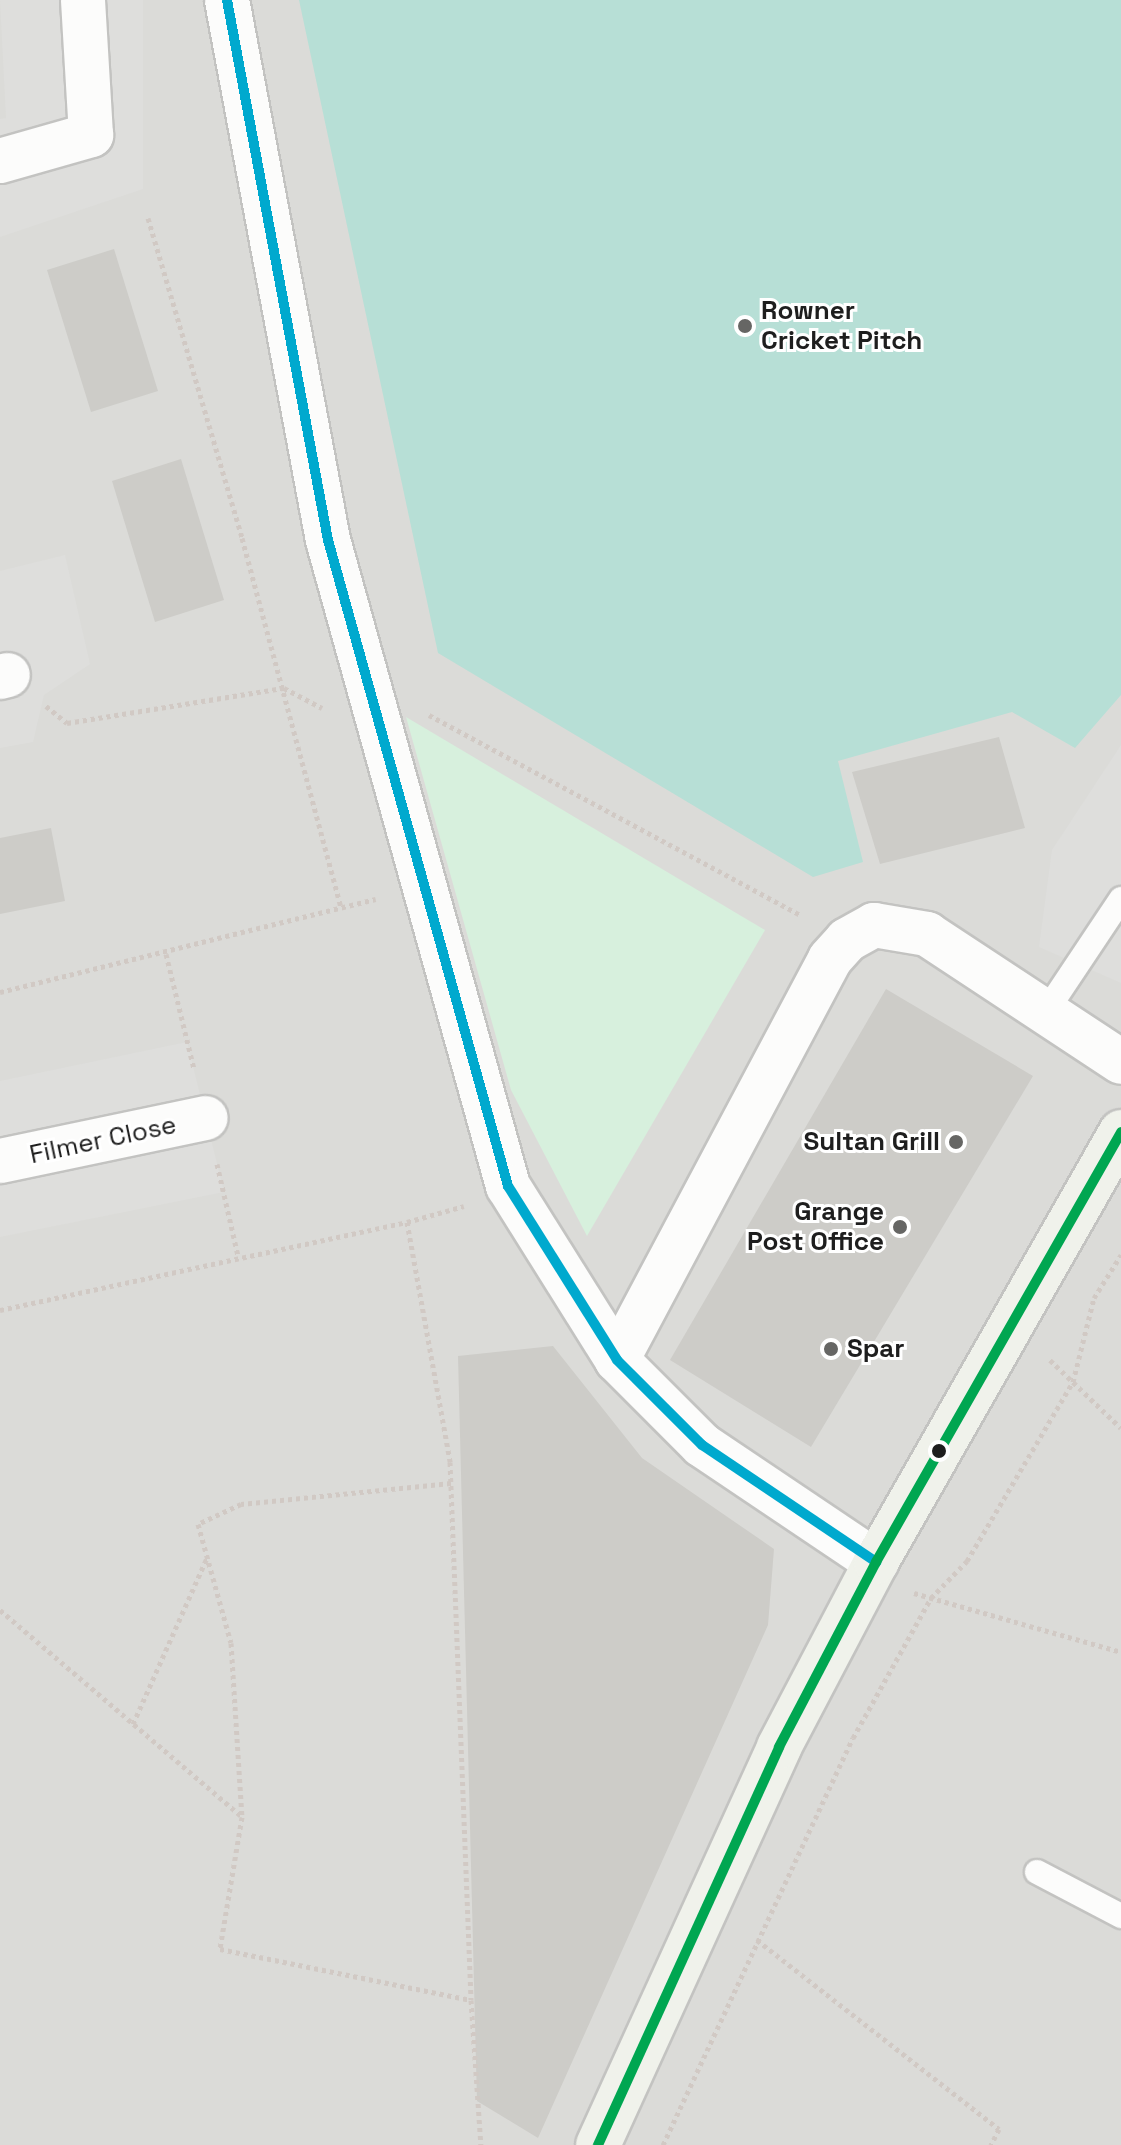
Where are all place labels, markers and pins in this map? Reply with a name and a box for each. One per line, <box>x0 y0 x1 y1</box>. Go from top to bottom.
place label: Rowner Cricket Pitch <box>761 295 922 356</box>
marker: Rowner Cricket Pitch <box>736 317 754 335</box>
place label: Sultan Grill <box>804 1126 940 1158</box>
marker: Sultan Grill <box>947 1133 965 1151</box>
place label: Grange Post Office <box>747 1196 884 1258</box>
marker: Grange Post Office <box>891 1218 909 1236</box>
place label: Spar <box>847 1333 905 1365</box>
marker: Spar <box>822 1340 840 1358</box>
unlabelled marker <box>931 1443 947 1459</box>

